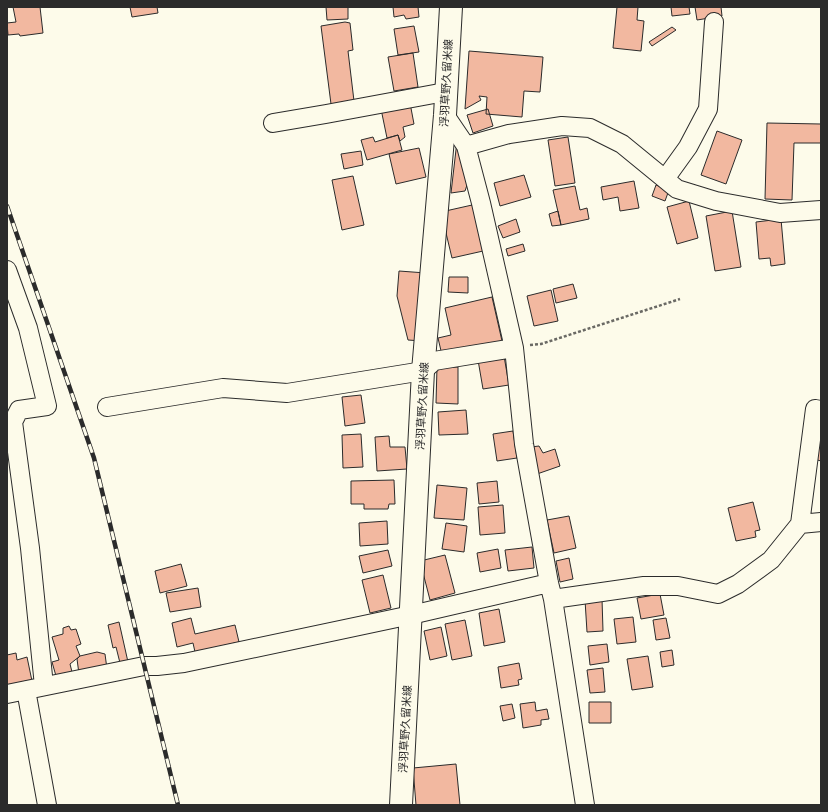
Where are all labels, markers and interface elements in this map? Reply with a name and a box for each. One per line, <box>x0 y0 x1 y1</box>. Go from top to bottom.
street label: 浮羽草野久留米線 <box>438 39 455 127</box>
street label: 浮羽草野久留米線 <box>414 362 431 450</box>
street label: 浮羽草野久留米線 <box>397 685 414 773</box>

